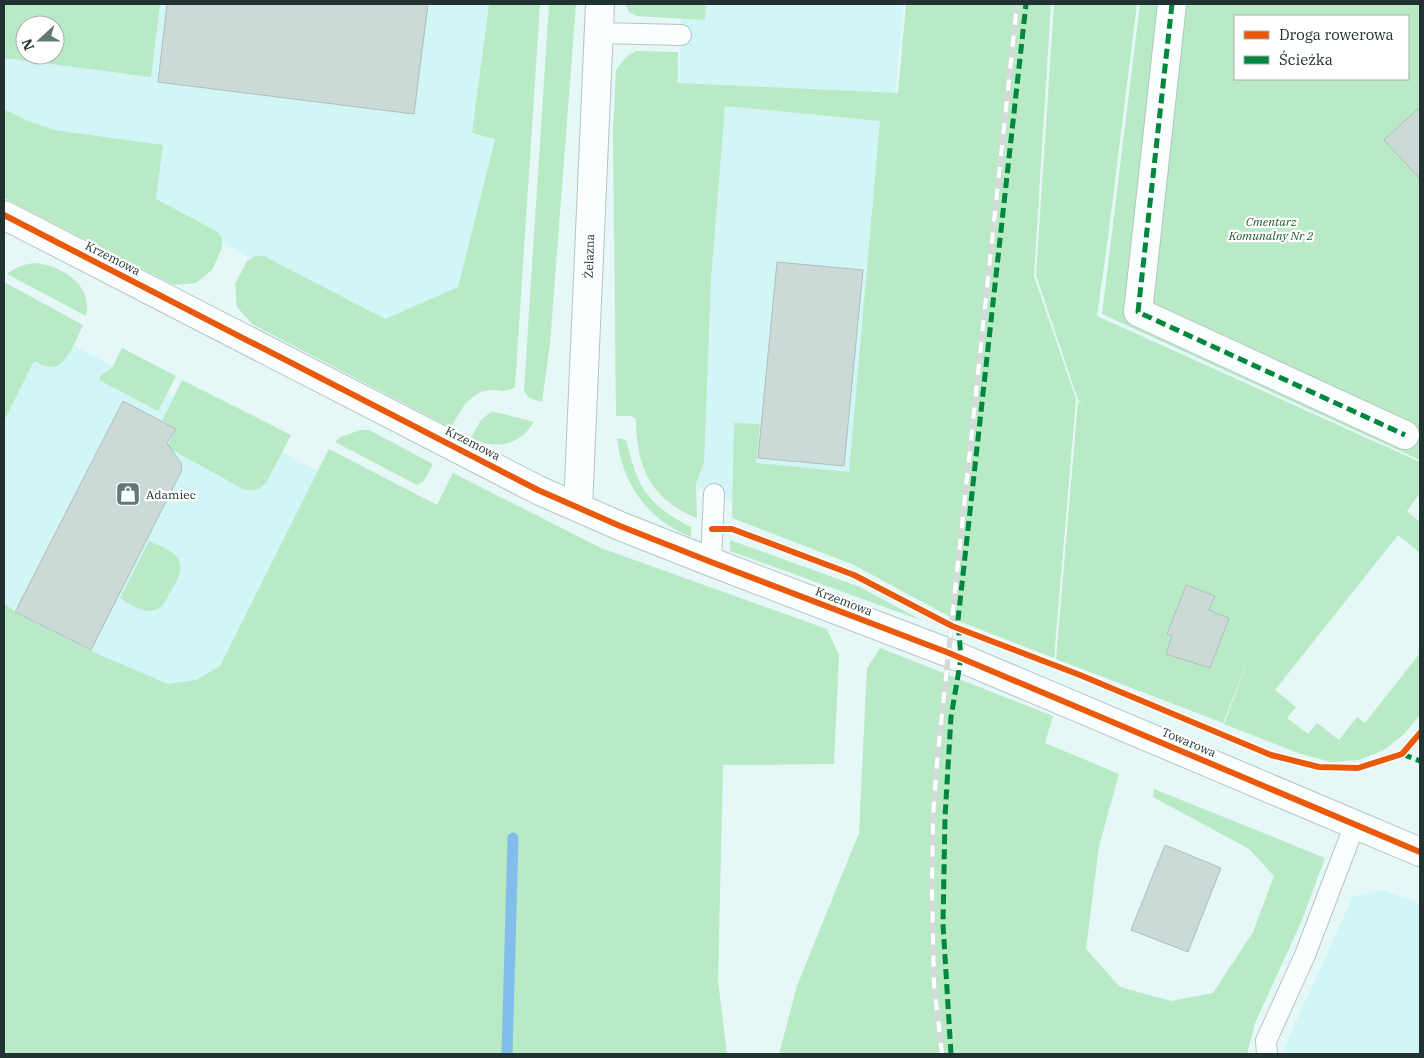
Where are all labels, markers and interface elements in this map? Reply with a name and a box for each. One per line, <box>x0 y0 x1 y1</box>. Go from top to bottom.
north arrow <box>15 15 65 65</box>
legend <box>1234 15 1409 80</box>
text: Droga rowerowa <box>1279 25 1394 44</box>
text: N <box>17 36 38 53</box>
text: Ścieżka <box>1279 50 1333 69</box>
park label: Cmentarz Komunalny Nr 2 <box>1228 214 1314 243</box>
street label: Żelazna <box>581 233 597 278</box>
street label: Krzemowa <box>83 238 144 279</box>
street label: Krzemowa <box>443 423 504 464</box>
shop icon: Adamiec <box>115 481 141 507</box>
place label: Adamiec <box>146 487 196 502</box>
street label: Krzemowa <box>813 583 875 619</box>
street label: Towarowa <box>1160 724 1219 760</box>

